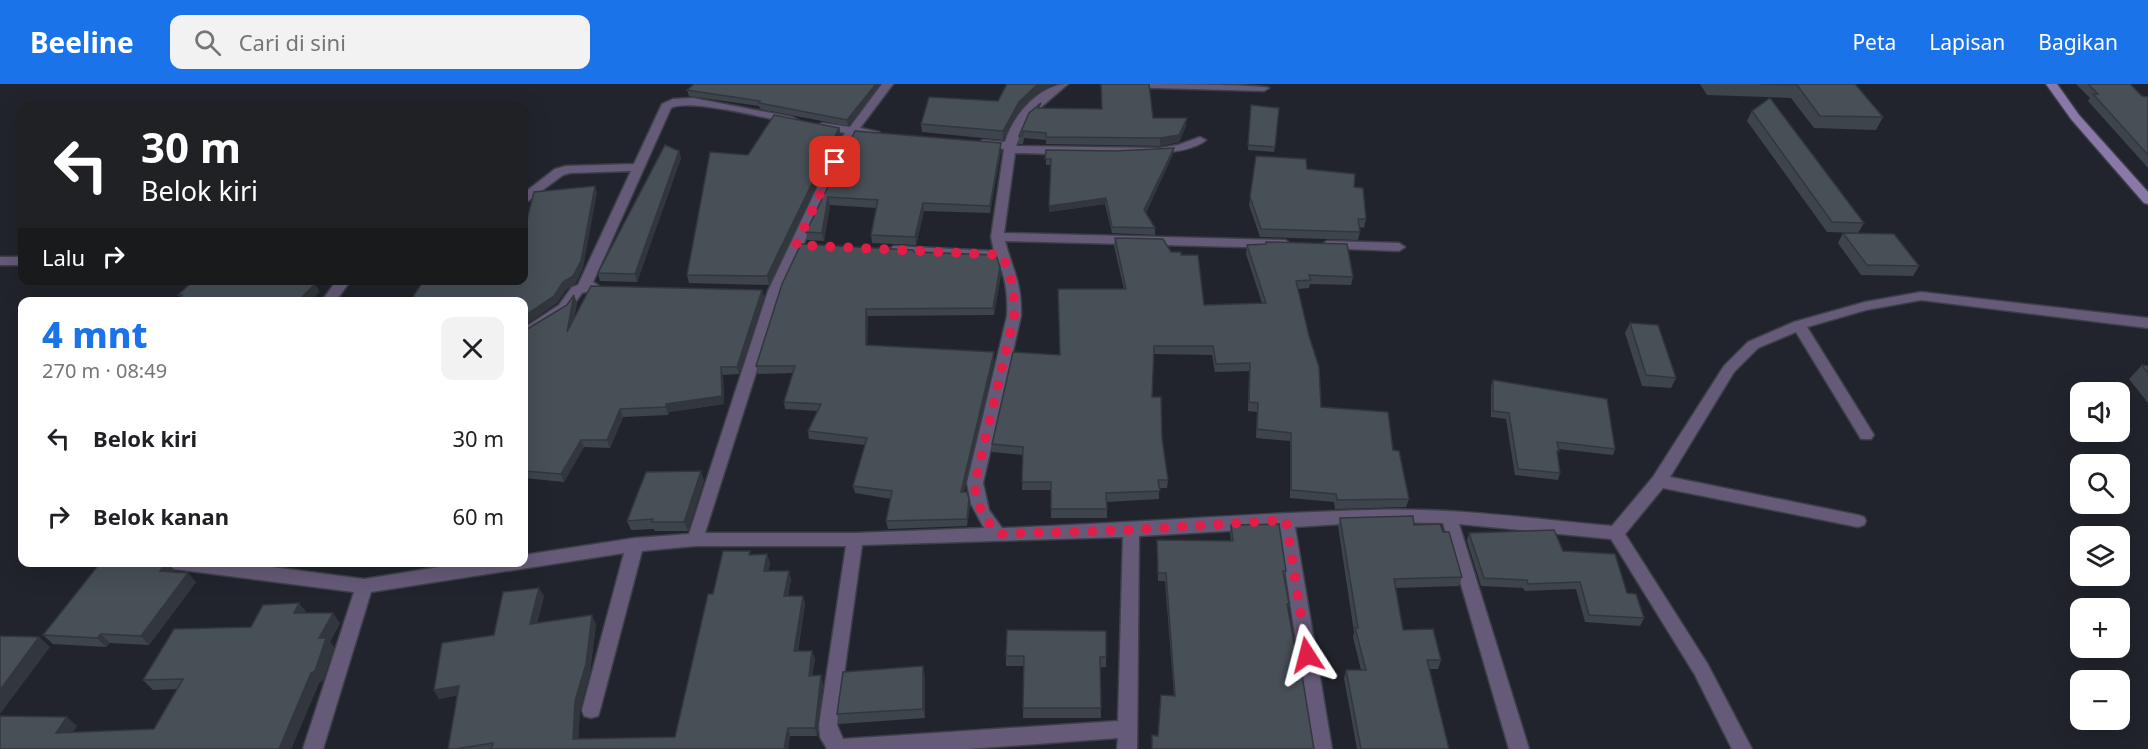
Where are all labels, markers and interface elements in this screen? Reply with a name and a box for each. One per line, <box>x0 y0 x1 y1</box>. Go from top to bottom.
search box <box>170 15 590 69</box>
text: Beeline <box>30 23 134 61</box>
icon: search <box>191 26 224 59</box>
text: Cari di sini <box>239 27 346 57</box>
text: Peta <box>1852 28 1896 56</box>
text: Lapisan <box>1929 28 2005 56</box>
text: Bagikan <box>2038 28 2118 56</box>
text: 30 m <box>141 118 241 175</box>
icon: left <box>42 126 120 204</box>
pin <box>809 136 860 187</box>
icon: arrive <box>818 145 851 178</box>
text: Belok kiri <box>141 172 258 209</box>
icon: right <box>97 240 130 273</box>
text: Lalu <box>42 242 85 272</box>
text: 4 mnt <box>42 310 147 359</box>
button: close <box>441 317 504 380</box>
text: 270 m · 08:49 <box>42 357 167 384</box>
map controls <box>2070 382 2130 730</box>
button: sound <box>2070 382 2130 442</box>
icon: left <box>42 422 75 455</box>
text: Belok kiri <box>93 423 197 453</box>
text: 30 m <box>453 423 504 453</box>
button: search <box>2070 454 2130 514</box>
icon: right <box>42 500 75 533</box>
text: Belok kanan <box>93 501 229 531</box>
text: 60 m <box>453 501 504 531</box>
button: layers <box>2070 526 2130 586</box>
button: + <box>2070 598 2130 658</box>
position arrow <box>1275 623 1339 687</box>
button: − <box>2070 670 2130 730</box>

